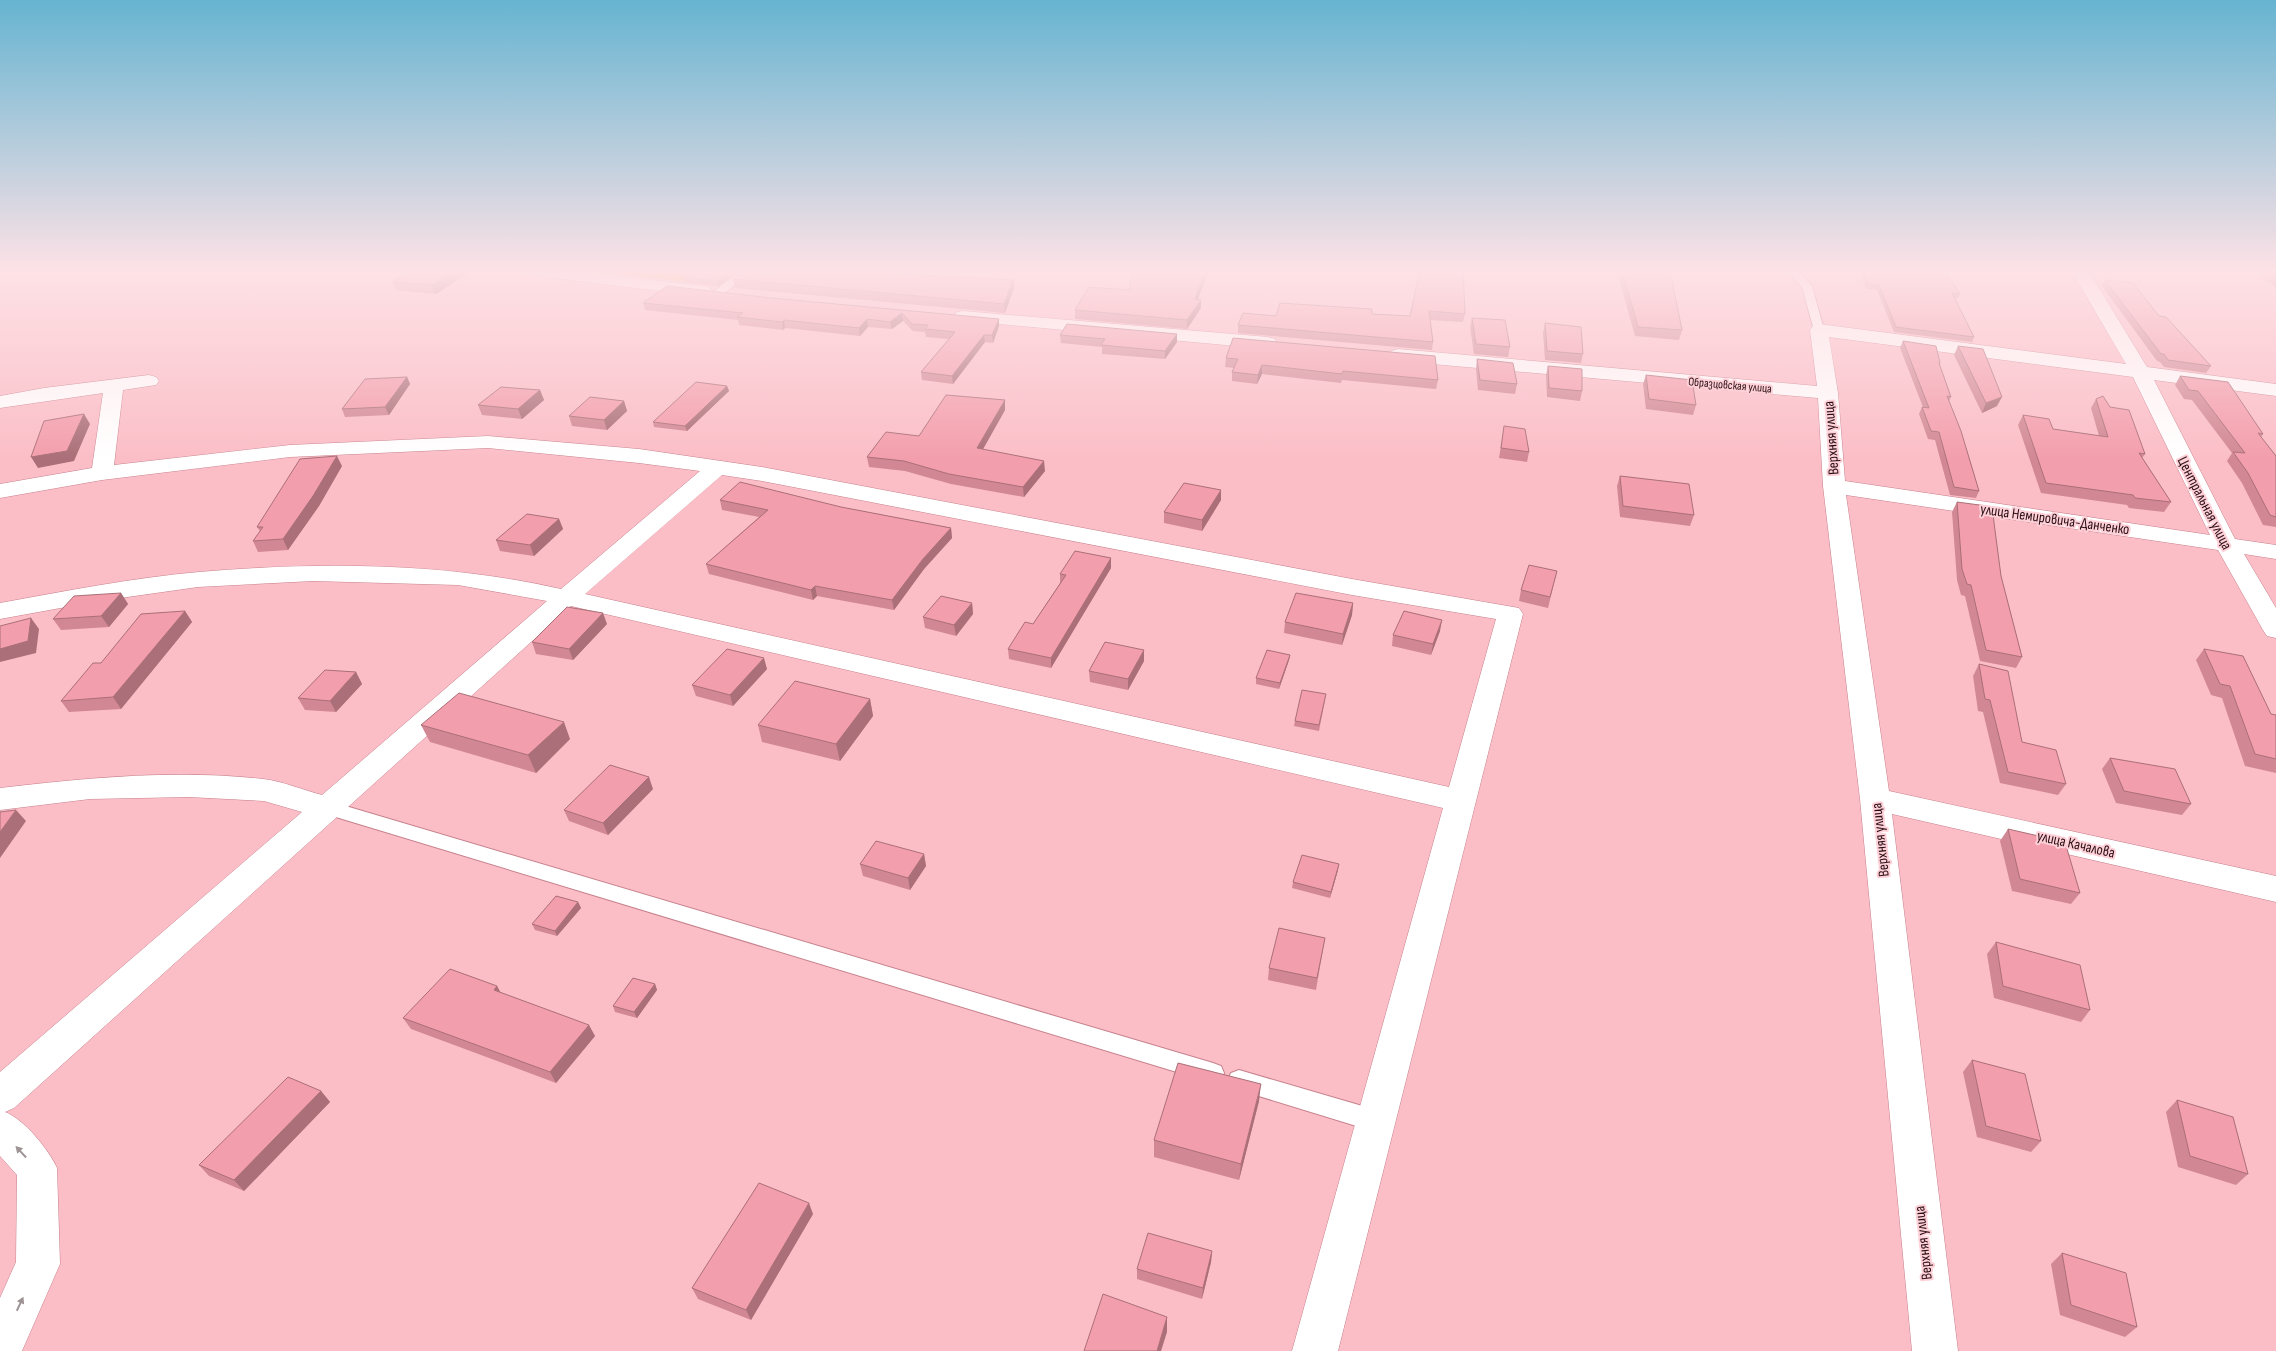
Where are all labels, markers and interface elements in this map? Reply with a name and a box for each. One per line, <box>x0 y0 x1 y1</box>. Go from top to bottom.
street label: Образцовская улица <box>1688 374 1773 397</box>
street label: Верхняя улица <box>1819 400 1844 476</box>
street label: Центральная улица <box>2173 453 2236 553</box>
street label: улица Немировича-Данченко <box>1979 500 2131 539</box>
street label: Верхняя улица <box>1867 802 1894 878</box>
street label: улица Качалова <box>2035 826 2117 863</box>
one-way arrow <box>16 1145 27 1158</box>
street label: Верхняя улица <box>1910 1205 1937 1281</box>
one-way arrow <box>17 1297 25 1311</box>

